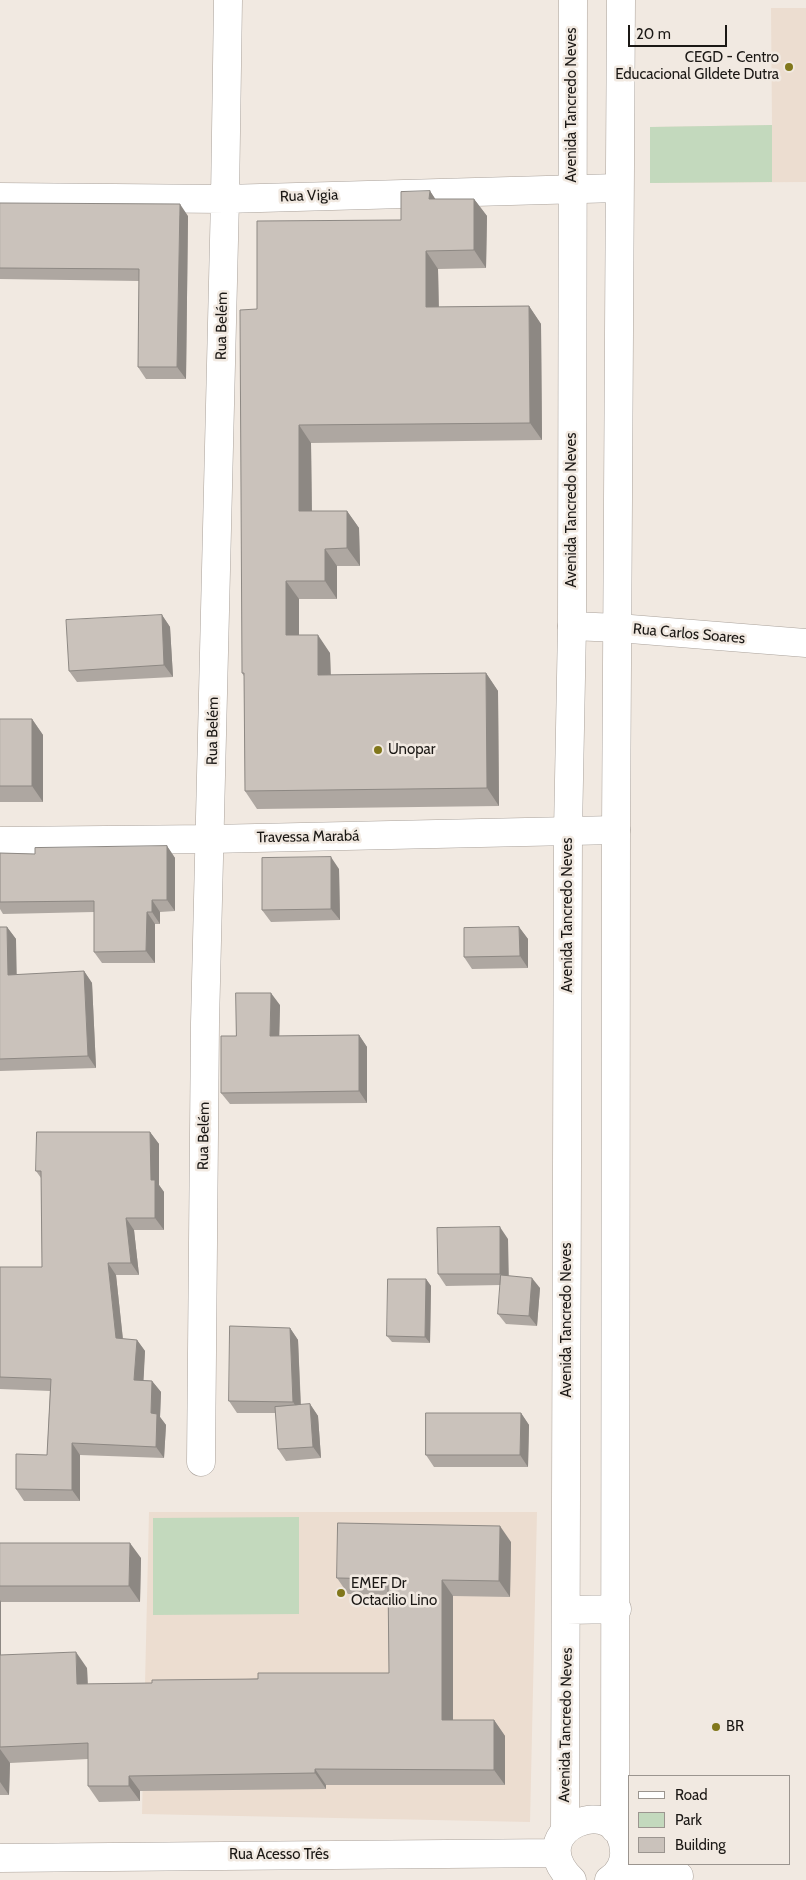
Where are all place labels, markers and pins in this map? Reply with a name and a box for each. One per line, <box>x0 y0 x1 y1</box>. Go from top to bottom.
place label: CEGD - Centro Educacional GIldete Dutra <box>615 49 779 84</box>
marker: CEGD - Centro Educacional GIldete Dutra <box>783 61 795 73</box>
place label: Unopar <box>388 741 436 759</box>
marker: Unopar <box>372 744 384 756</box>
place label: EMEF Dr Octacilio Lino <box>351 1575 437 1610</box>
marker: EMEF Dr Octacilio Lino <box>335 1587 347 1599</box>
place label: BR <box>726 1718 744 1736</box>
marker: BR <box>710 1721 722 1733</box>

